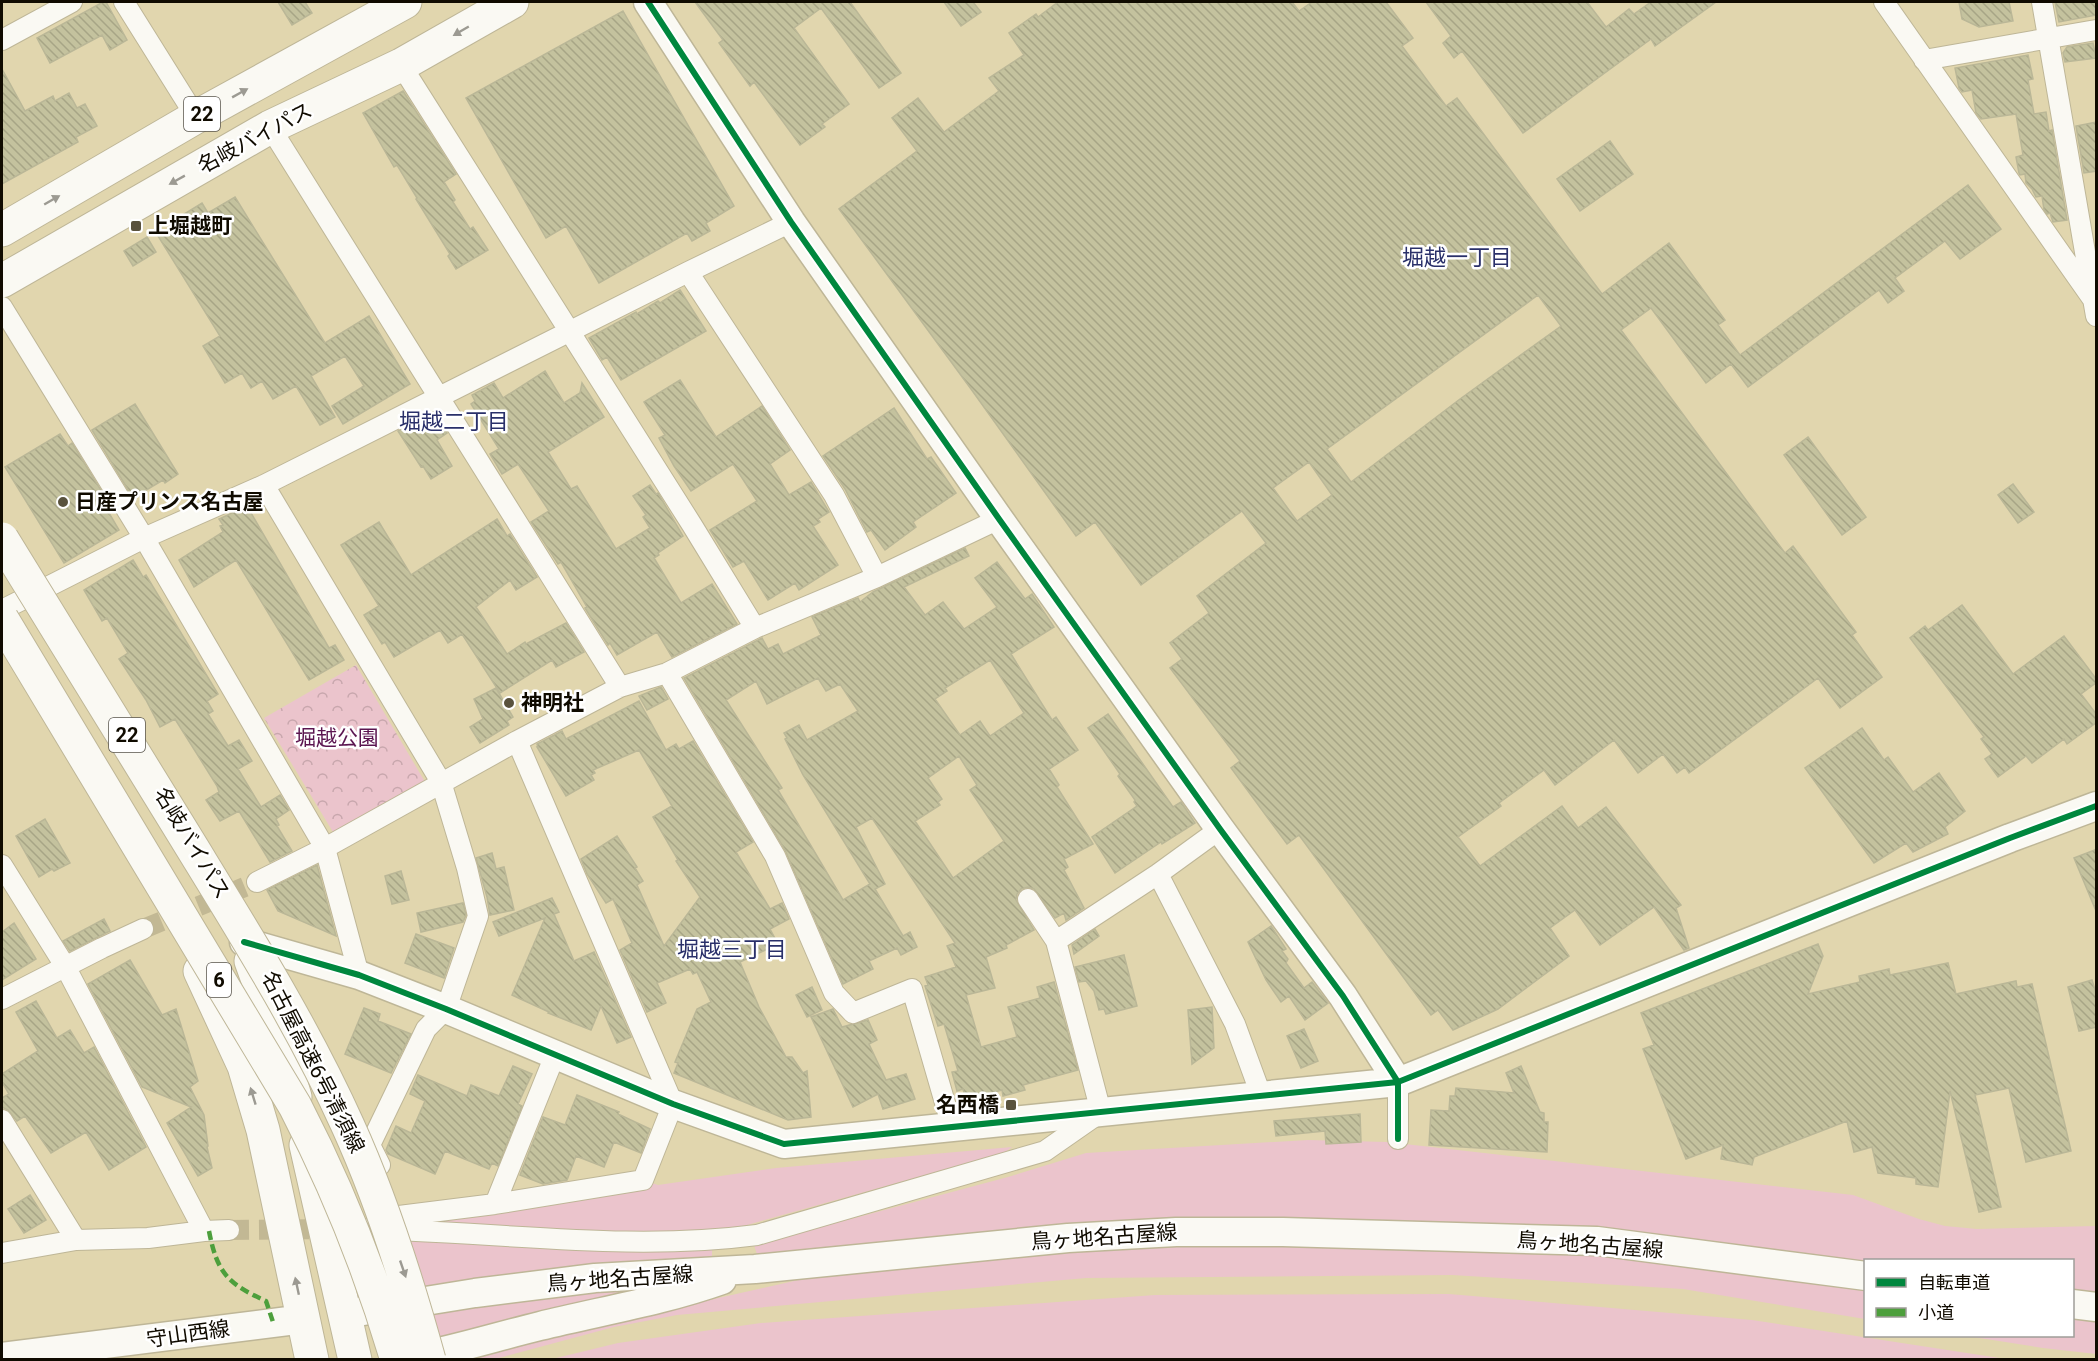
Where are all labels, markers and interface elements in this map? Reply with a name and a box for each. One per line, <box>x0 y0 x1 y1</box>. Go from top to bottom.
one-way arrow <box>452 26 469 36</box>
one-way arrow <box>231 88 248 98</box>
road number: 22 <box>184 97 220 131</box>
street label: 名岐バイパス <box>194 98 316 178</box>
one-way arrow <box>168 175 185 185</box>
one-way arrow <box>44 195 60 206</box>
place label: 上堀越町 <box>148 214 232 238</box>
marker: 上堀越町 <box>129 219 143 233</box>
district label: 堀越一丁目 <box>1402 245 1512 270</box>
district label: 堀越二丁目 <box>399 409 509 434</box>
place label: 日産プリンス名古屋 <box>75 490 264 514</box>
marker: 日産プリンス名古屋 <box>56 495 70 509</box>
place label: 神明社 <box>521 691 584 715</box>
marker: 神明社 <box>502 696 516 710</box>
road number: 22 <box>109 718 145 752</box>
park label: 堀越公園 <box>295 726 379 750</box>
street label: 名岐バイパス <box>149 783 235 903</box>
district label: 堀越三丁目 <box>677 937 787 962</box>
road number: 6 <box>207 963 231 997</box>
street label: 名古屋高速6号清須線 <box>257 967 369 1157</box>
one-way arrow <box>248 1087 257 1105</box>
place label: 名西橋 <box>936 1093 999 1117</box>
marker: 名西橋 <box>1004 1098 1018 1112</box>
street label: 鳥ヶ地名古屋線 <box>1030 1220 1178 1254</box>
street label: 鳥ヶ地名古屋線 <box>1516 1228 1664 1262</box>
legend <box>1864 1259 2074 1337</box>
one-way arrow <box>398 1260 408 1278</box>
street label: 鳥ヶ地名古屋線 <box>546 1262 694 1296</box>
text: 自転車道 <box>1918 1272 1990 1293</box>
one-way arrow <box>291 1277 301 1295</box>
text: 小道 <box>1918 1302 1954 1323</box>
street label: 守山西線 <box>145 1316 231 1352</box>

